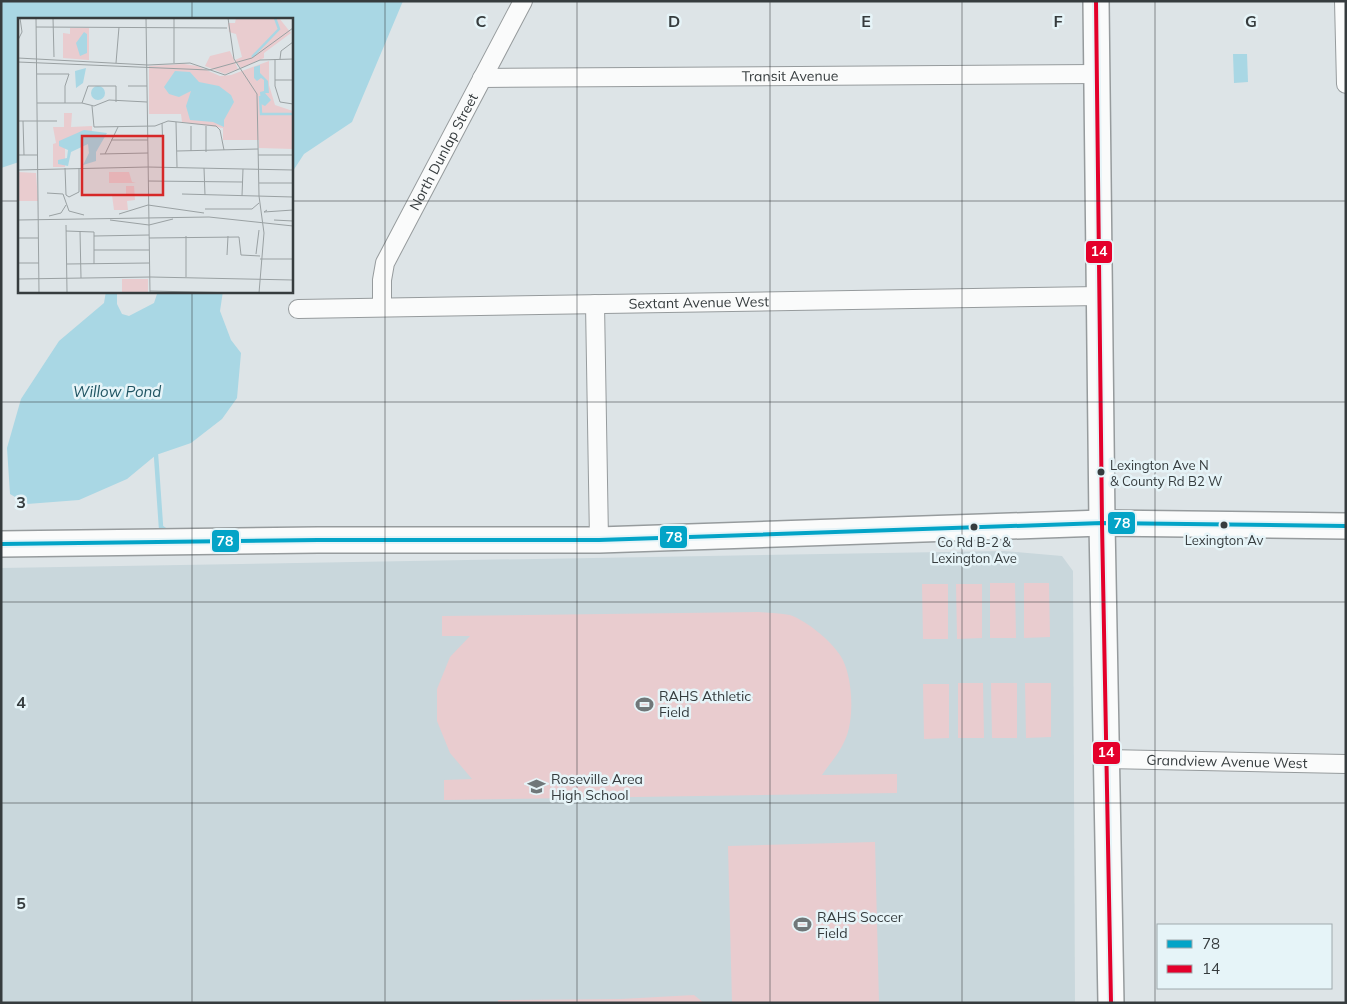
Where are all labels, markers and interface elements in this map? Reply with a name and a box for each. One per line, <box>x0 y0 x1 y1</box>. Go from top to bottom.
text: C <box>476 11 487 31</box>
text: D <box>668 11 680 31</box>
text: E <box>861 11 871 31</box>
text: F <box>1053 11 1063 31</box>
text: G <box>1245 11 1257 31</box>
inset map <box>18 18 292 292</box>
street label: Transit Avenue <box>742 67 838 85</box>
street label: North Dunlap Street <box>405 90 482 213</box>
line badge: 14 <box>1085 240 1113 264</box>
text: 14 <box>1091 242 1108 260</box>
street label: Sextant Avenue West <box>629 292 769 313</box>
water label: Willow Pond <box>73 382 161 401</box>
place label: Lexington Ave N & County Rd B2 W <box>1110 457 1223 489</box>
marker: Lexington Ave N & County Rd B2 W <box>1096 467 1106 477</box>
text: 3 <box>16 492 26 512</box>
line badge: 78 <box>1107 511 1136 535</box>
text: 78 <box>1114 514 1130 532</box>
marker: Lexington Av <box>1219 520 1229 530</box>
marker: Co Rd B-2 & Lexington Ave <box>969 522 979 532</box>
line badge: 78 <box>659 525 688 549</box>
text: 78 <box>666 528 682 546</box>
line badge: 78 <box>211 529 240 553</box>
text: 78 <box>217 532 233 550</box>
place label: Lexington Av <box>1185 532 1263 548</box>
place label: Co Rd B-2 & Lexington Ave <box>931 534 1017 566</box>
place label: RAHS Athletic Field <box>659 687 751 721</box>
text: 4 <box>16 692 26 712</box>
sports icon: RAHS Athletic Field <box>635 694 655 714</box>
line badge: 14 <box>1092 741 1121 765</box>
text: 14 <box>1098 743 1115 761</box>
street label: Grandview Avenue West <box>1146 751 1308 772</box>
place label: Roseville Area High School <box>551 770 643 804</box>
school or university icon: Roseville Area High School <box>527 777 547 797</box>
text: 5 <box>16 893 26 913</box>
place label: RAHS Soccer Field <box>817 908 904 942</box>
sports icon: RAHS Soccer Field <box>793 915 813 935</box>
legend <box>1157 924 1332 989</box>
text: 78 <box>1202 934 1220 953</box>
text: 14 <box>1202 959 1220 978</box>

